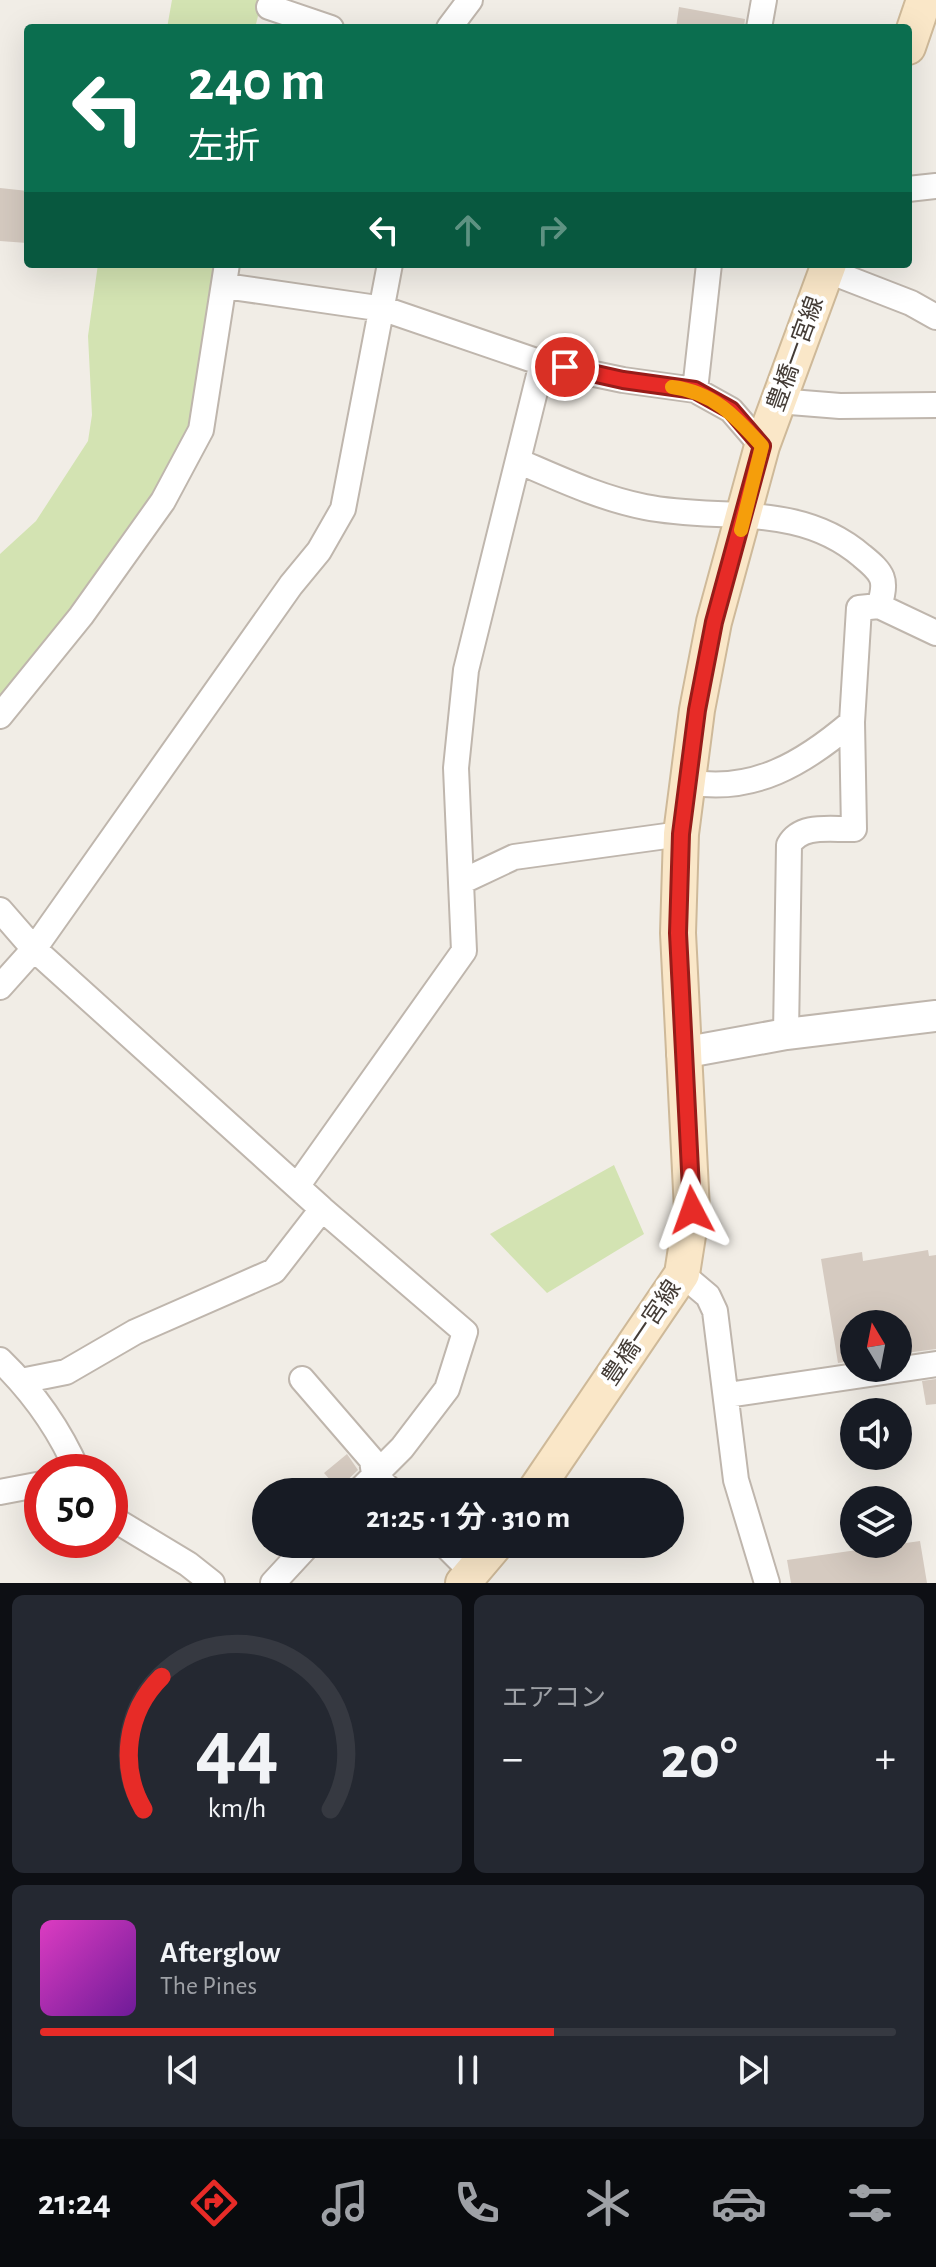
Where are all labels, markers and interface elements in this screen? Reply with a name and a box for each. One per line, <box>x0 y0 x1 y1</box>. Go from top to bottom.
text: 240 m <box>188 54 325 110</box>
icon: left <box>56 56 160 160</box>
text: 左折 <box>188 129 260 165</box>
icon: left <box>362 208 406 252</box>
icon: ahead <box>446 208 490 252</box>
icon: right <box>530 208 574 252</box>
street label: 豊橋一宮線 <box>762 293 828 414</box>
pin <box>531 333 599 401</box>
icon: arrive <box>543 345 587 389</box>
position arrow <box>650 1168 734 1252</box>
street label: 豊橋一宮線 <box>597 1275 686 1389</box>
north arrow <box>840 1310 912 1382</box>
map controls <box>840 1310 912 1558</box>
button: sound <box>840 1398 912 1470</box>
speed limit sign: 50 <box>24 1454 128 1558</box>
button: layers <box>840 1486 912 1558</box>
text: 21:25 · 1 分 · 310 m <box>366 1503 570 1533</box>
text: エアコン <box>502 1685 606 1711</box>
text: 44 <box>195 1709 279 1793</box>
text: 20° <box>660 1729 738 1789</box>
text: − <box>502 1737 523 1781</box>
text: + <box>875 1737 896 1781</box>
text: km/h <box>208 1794 266 1823</box>
text: Afterglow <box>160 1938 281 1968</box>
text: The Pines <box>160 1973 257 1999</box>
icon: previous <box>161 2048 205 2092</box>
icon: pause <box>446 2048 490 2092</box>
icon: next <box>731 2048 775 2092</box>
icon: directions <box>186 2175 242 2231</box>
icon: music <box>317 2175 373 2231</box>
icon: phone <box>449 2175 505 2231</box>
icon: climate <box>580 2175 636 2231</box>
icon: car <box>711 2175 767 2231</box>
icon: filters <box>842 2175 898 2231</box>
text: 21:24 <box>38 2185 111 2221</box>

